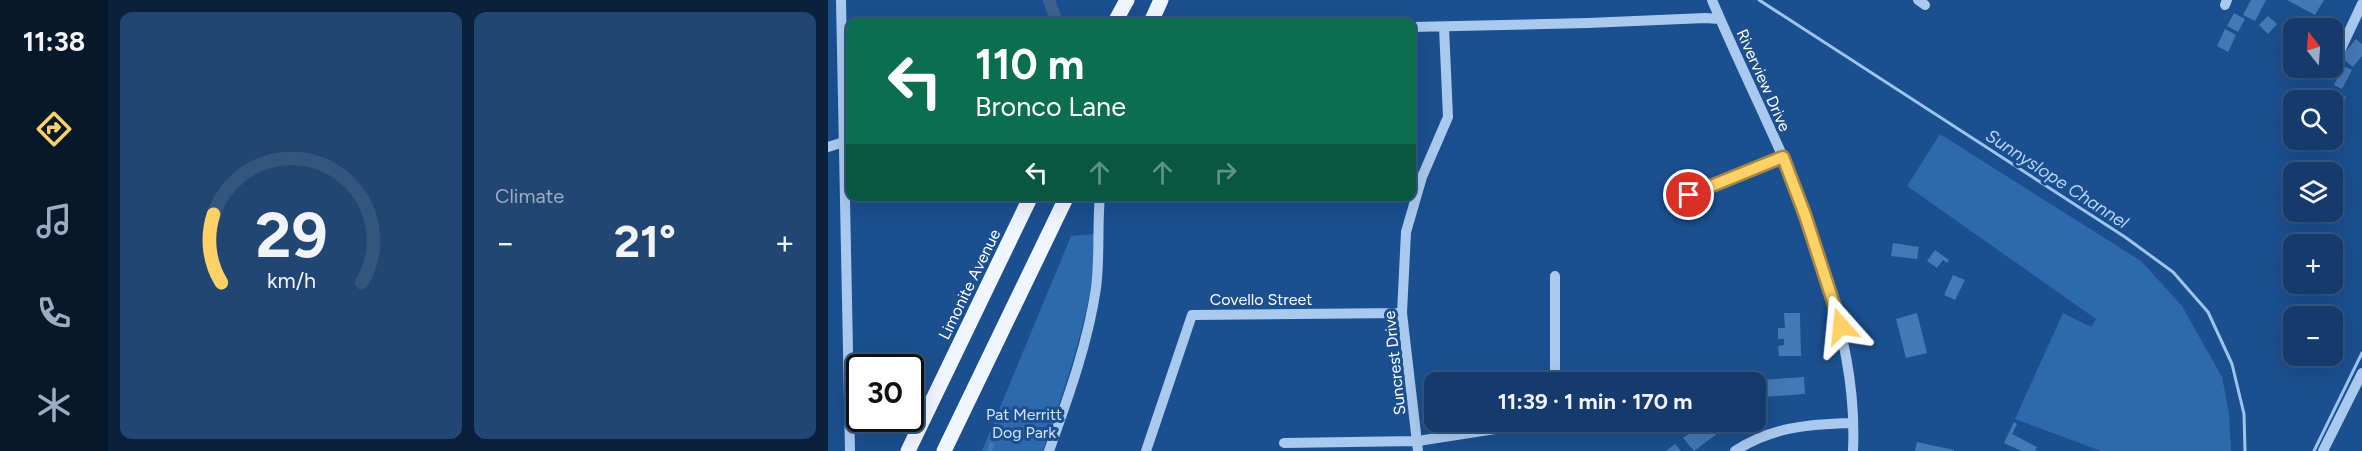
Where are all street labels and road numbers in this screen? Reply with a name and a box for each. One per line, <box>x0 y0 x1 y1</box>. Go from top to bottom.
street label: Riverview Drive <box>1732 26 1795 135</box>
street label: Limonite Avenue <box>935 226 1004 342</box>
street label: Covello Street <box>1210 290 1312 309</box>
street label: Suncrest Drive <box>1380 310 1409 416</box>

